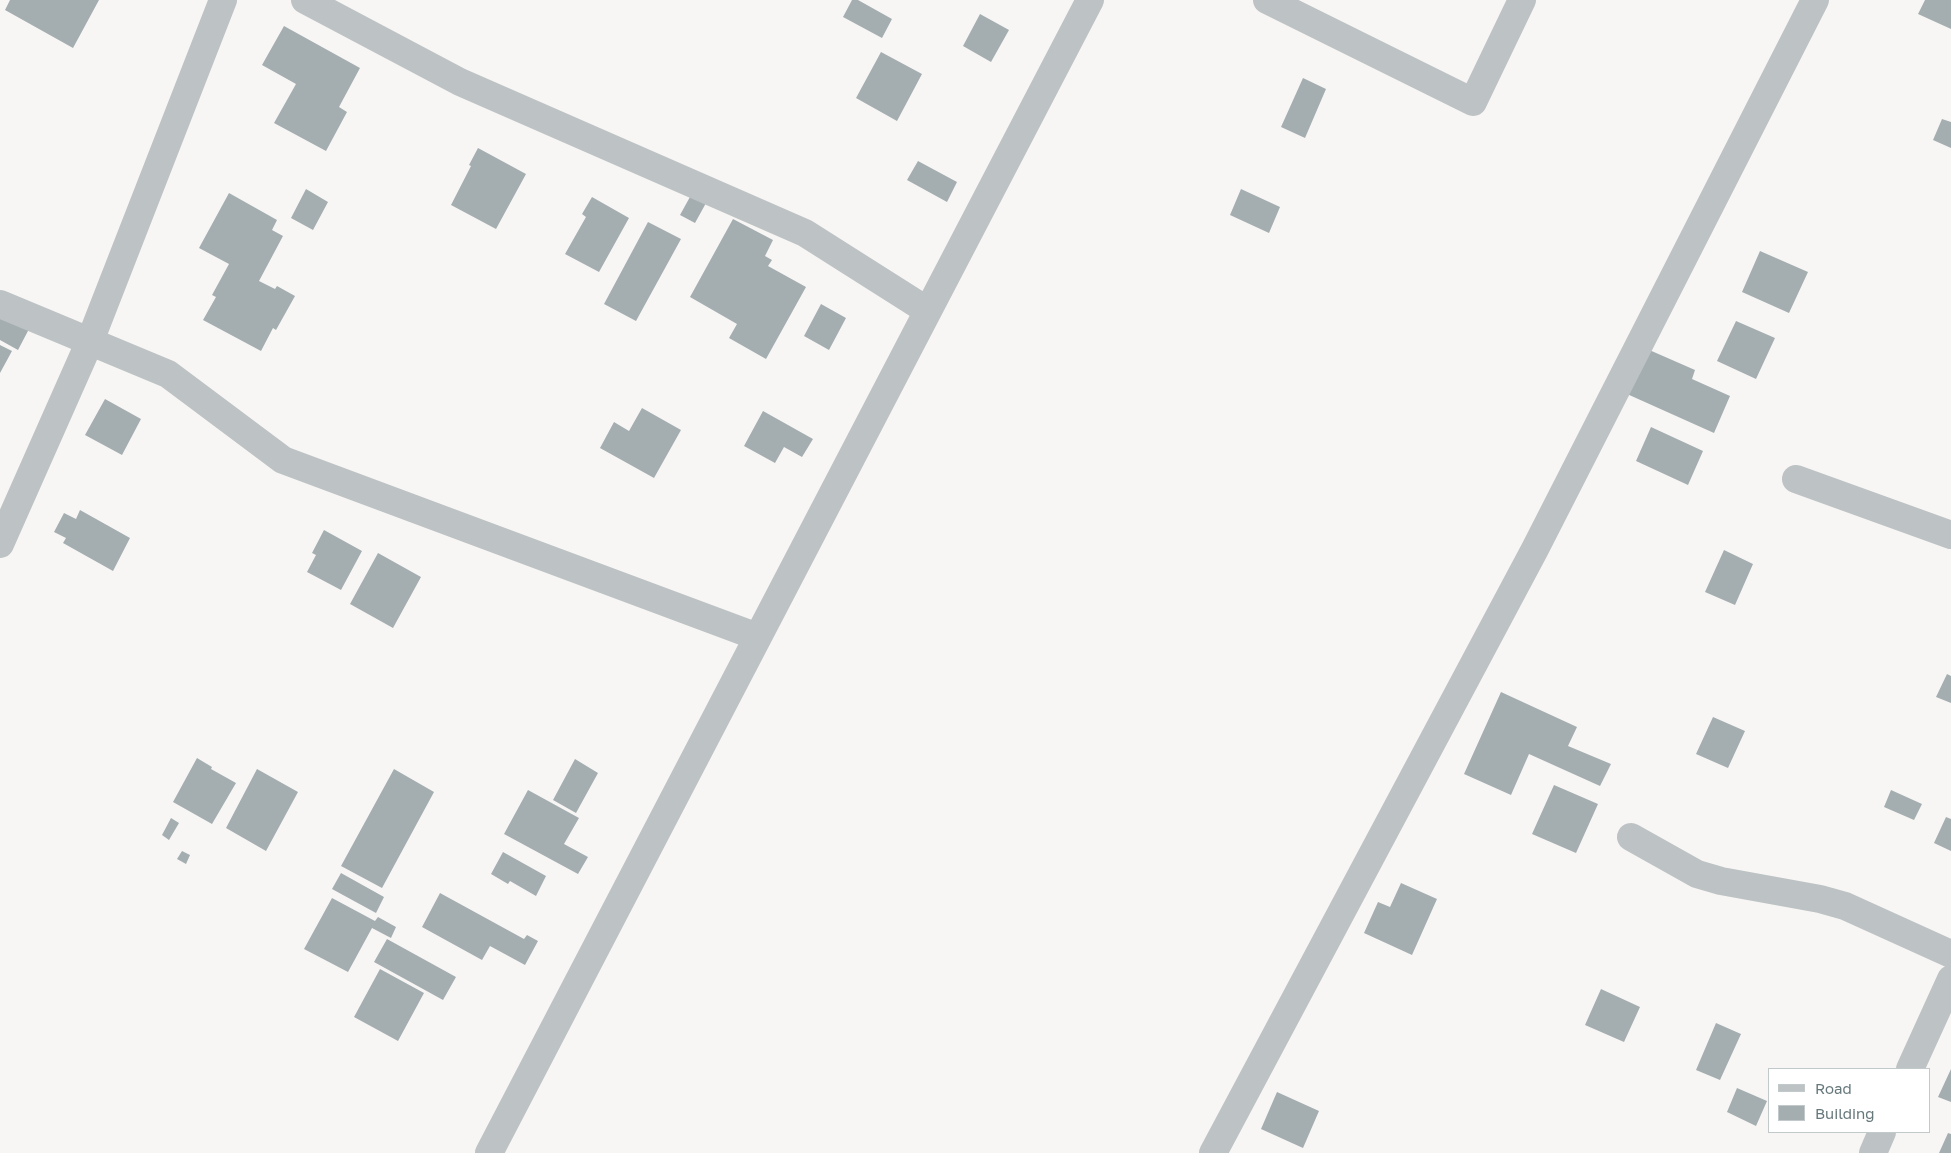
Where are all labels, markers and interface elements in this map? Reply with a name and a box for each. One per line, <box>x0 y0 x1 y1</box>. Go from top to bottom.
legend <box>1768 1068 1931 1133</box>
text: Road <box>1815 1079 1852 1097</box>
text: Building <box>1815 1104 1875 1122</box>

